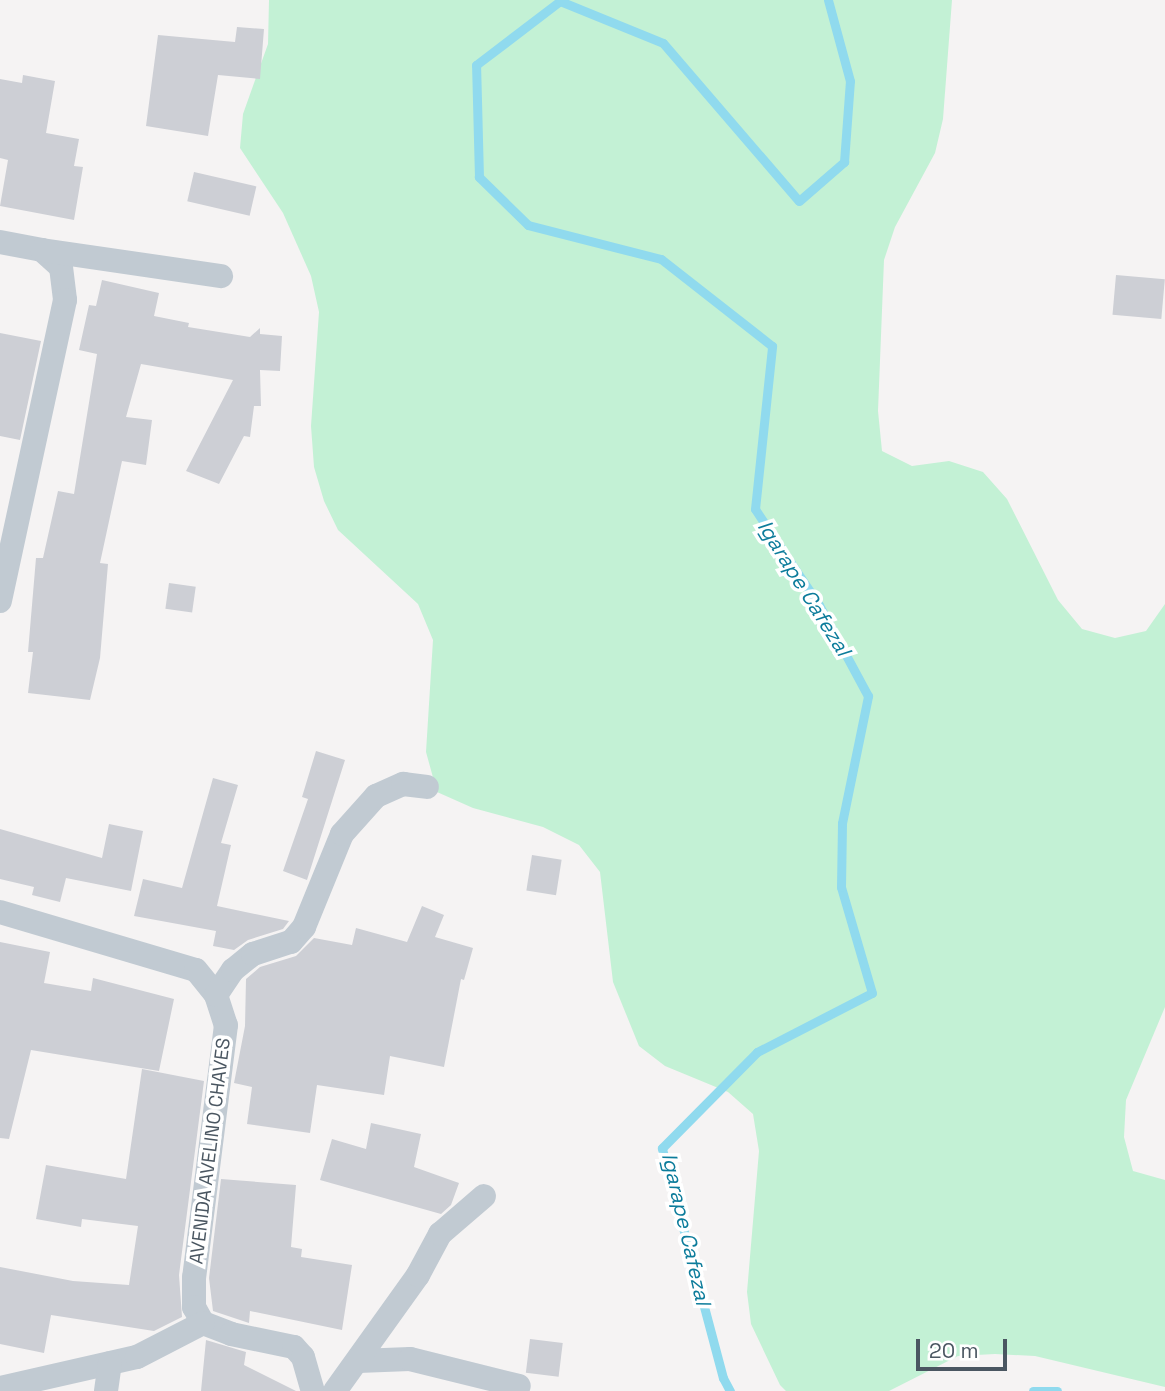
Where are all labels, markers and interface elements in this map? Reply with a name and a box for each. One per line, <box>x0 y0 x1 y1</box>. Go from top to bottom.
water label: Igarape Cafezal <box>752 515 856 661</box>
street label: AVENIDA AVELINO CHAVES <box>185 1036 235 1266</box>
water label: Igarape Cafezal <box>656 1150 716 1308</box>
scale bar <box>920 1324 1011 1368</box>
text: 20 m <box>929 1337 979 1364</box>

